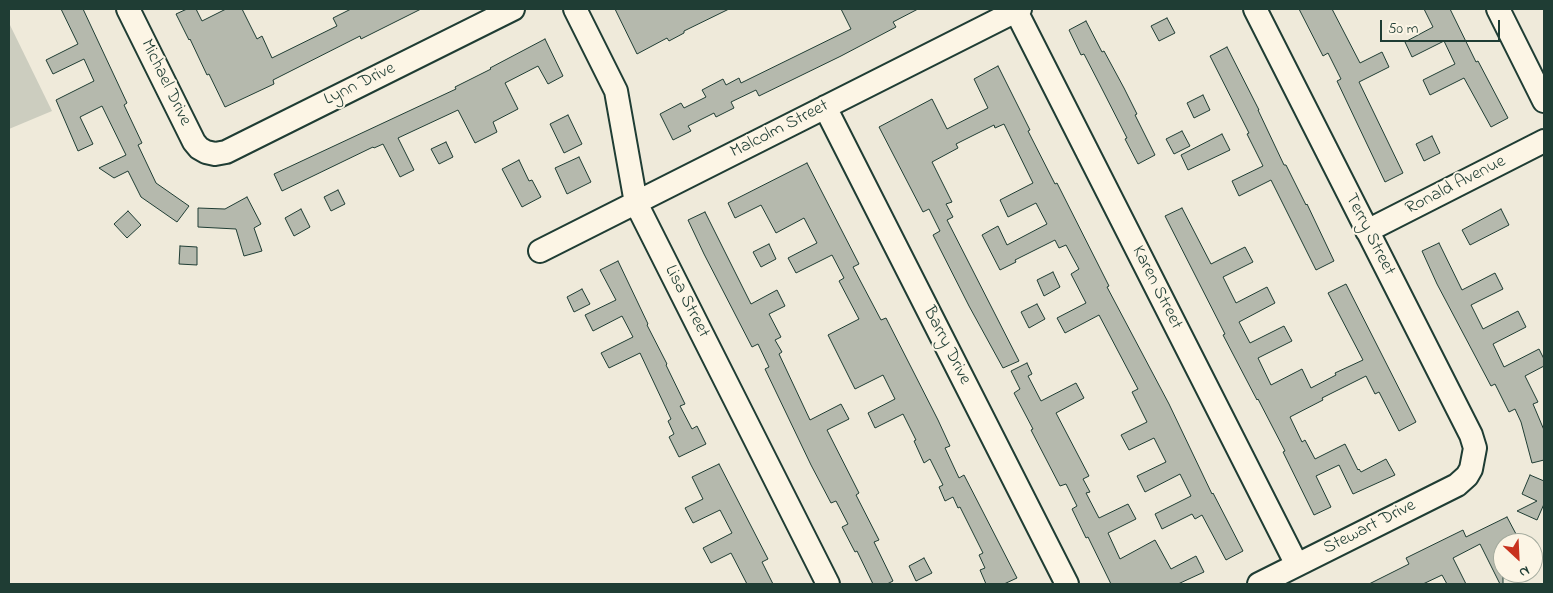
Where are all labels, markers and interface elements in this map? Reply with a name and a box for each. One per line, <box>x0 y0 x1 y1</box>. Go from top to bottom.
scale bar <box>1383 10 1503 42</box>
text: 50 m <box>1388 18 1418 40</box>
street label: Michael Drive <box>135 36 195 130</box>
street label: Lynn Drive <box>321 59 399 111</box>
street label: Malcolm Street <box>727 96 833 164</box>
street label: Ronald Avenue <box>1402 152 1510 220</box>
street label: Terry Street <box>1339 190 1399 280</box>
street label: Karen Street <box>1126 243 1186 333</box>
street label: Lisa Street <box>659 262 713 342</box>
street label: Barry Drive <box>917 303 975 389</box>
street label: Stewart Drive <box>1320 495 1420 561</box>
north arrow <box>1493 533 1543 583</box>
text: N <box>1515 560 1533 583</box>

